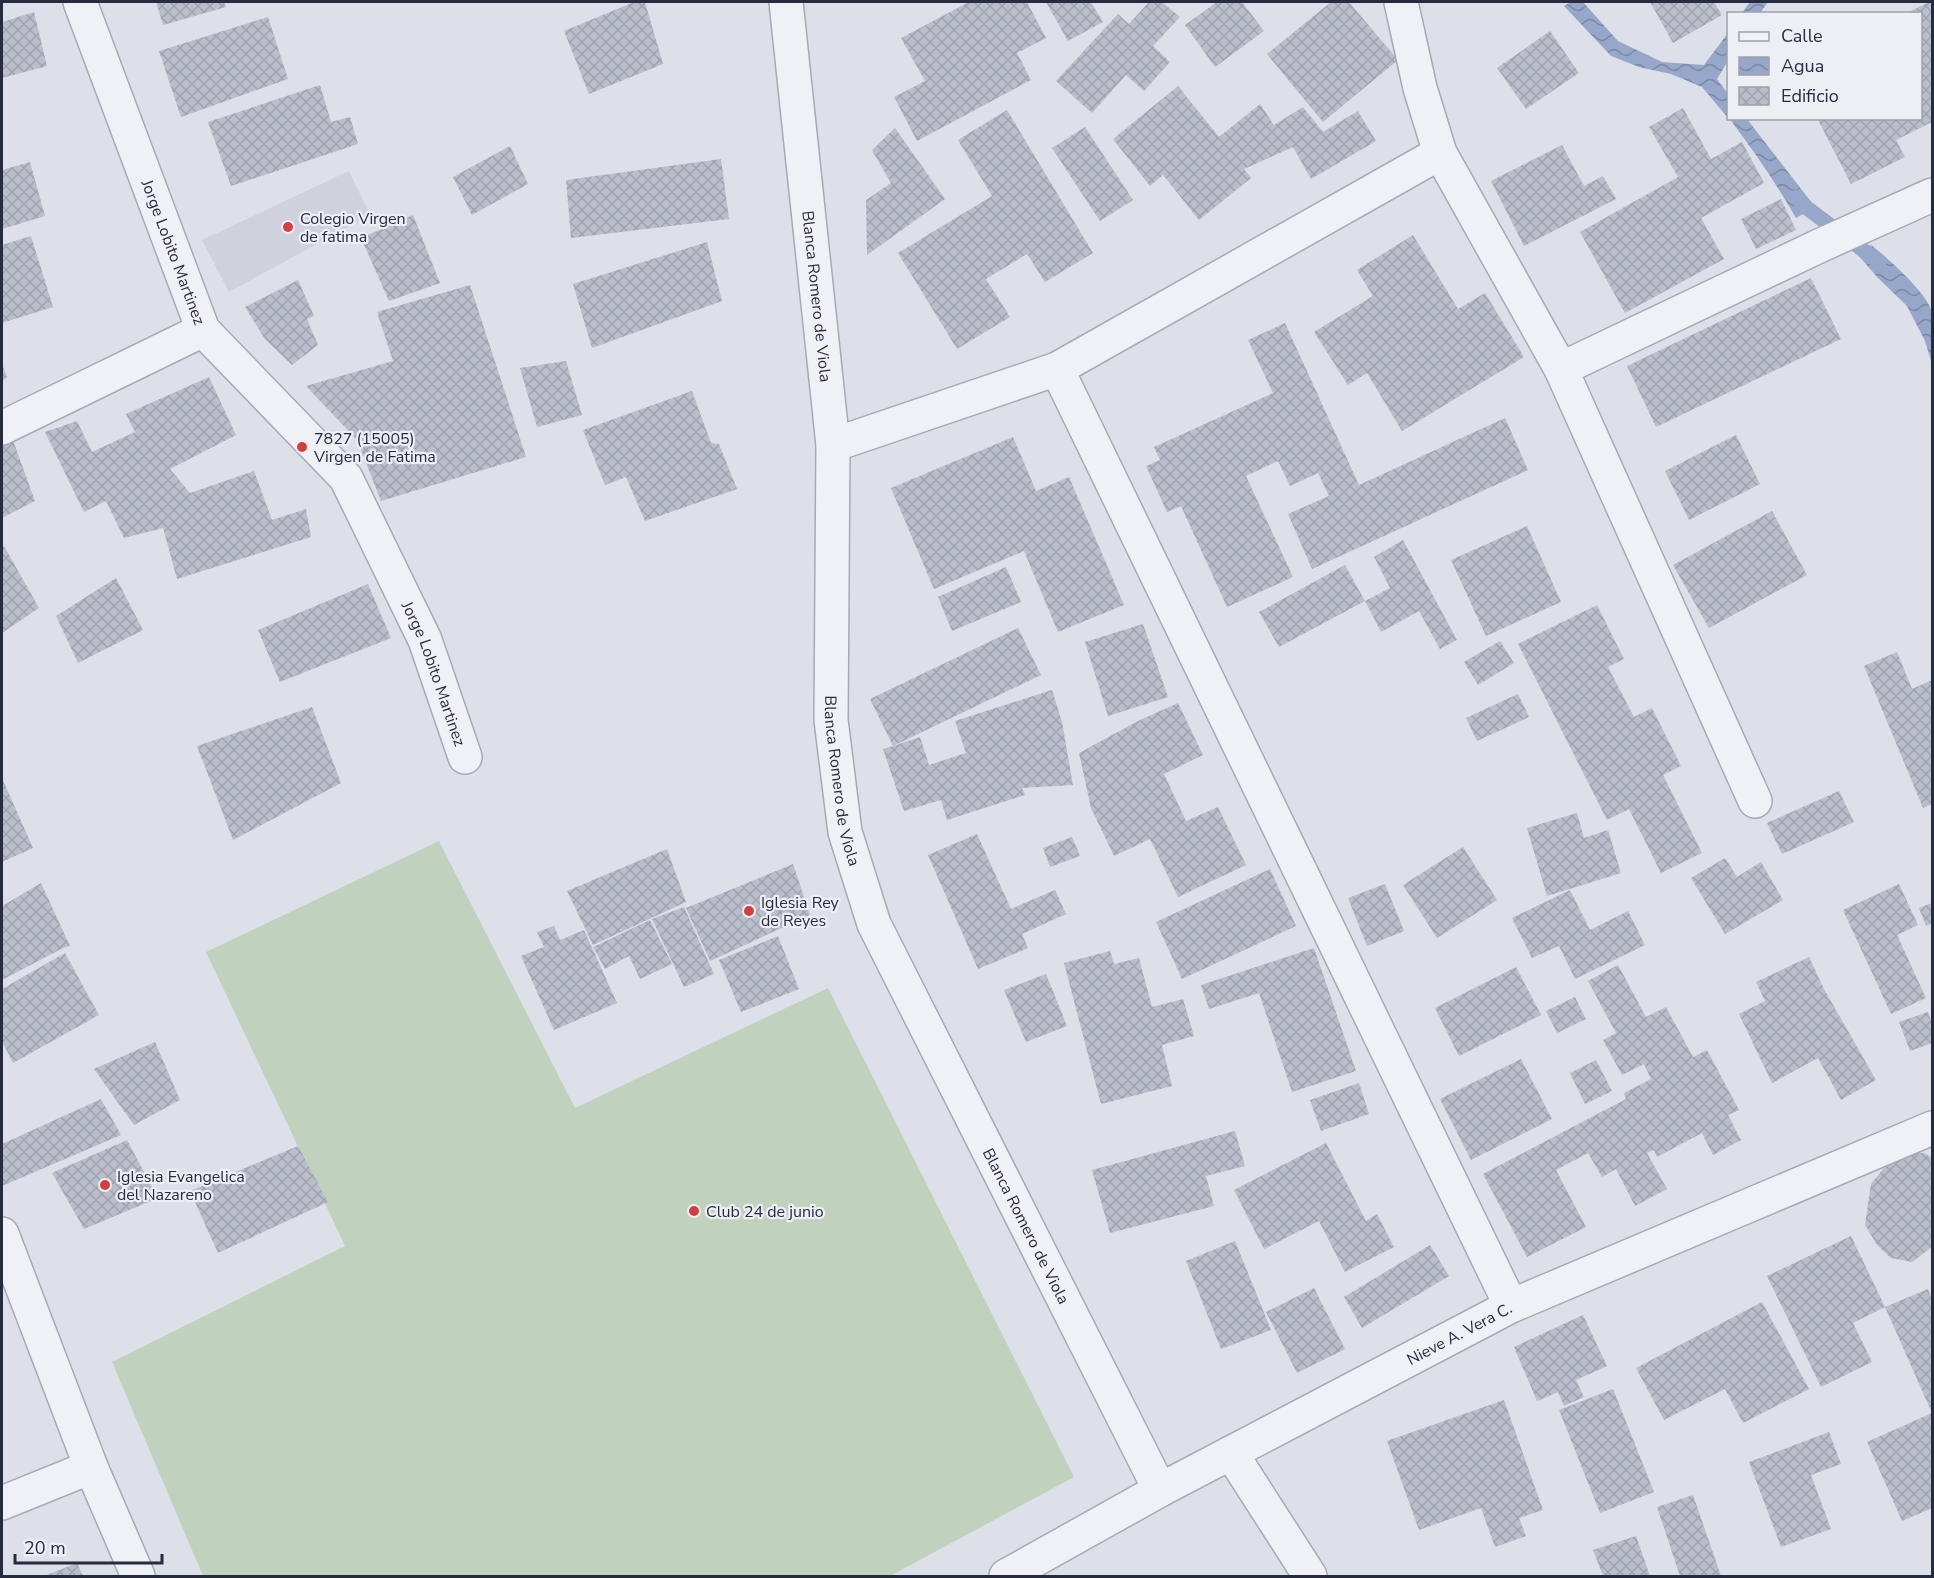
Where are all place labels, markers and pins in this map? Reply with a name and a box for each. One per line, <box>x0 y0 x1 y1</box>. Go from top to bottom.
place label: Colegio Virgen de fatima <box>300 208 406 248</box>
marker: Colegio Virgen de fatima <box>281 220 295 234</box>
place label: 7827 (15005) Virgen de Fatima <box>313 428 436 468</box>
marker: 7827 (15005) Virgen de Fatima <box>295 440 309 454</box>
place label: Iglesia Rey de Reyes <box>761 892 840 932</box>
marker: Iglesia Rey de Reyes <box>742 904 756 918</box>
place label: Iglesia Evangelica del Nazareno <box>117 1166 245 1206</box>
marker: Iglesia Evangelica del Nazareno <box>98 1178 112 1192</box>
place label: Club 24 de junio <box>706 1201 824 1223</box>
marker: Club 24 de junio <box>687 1204 701 1218</box>

